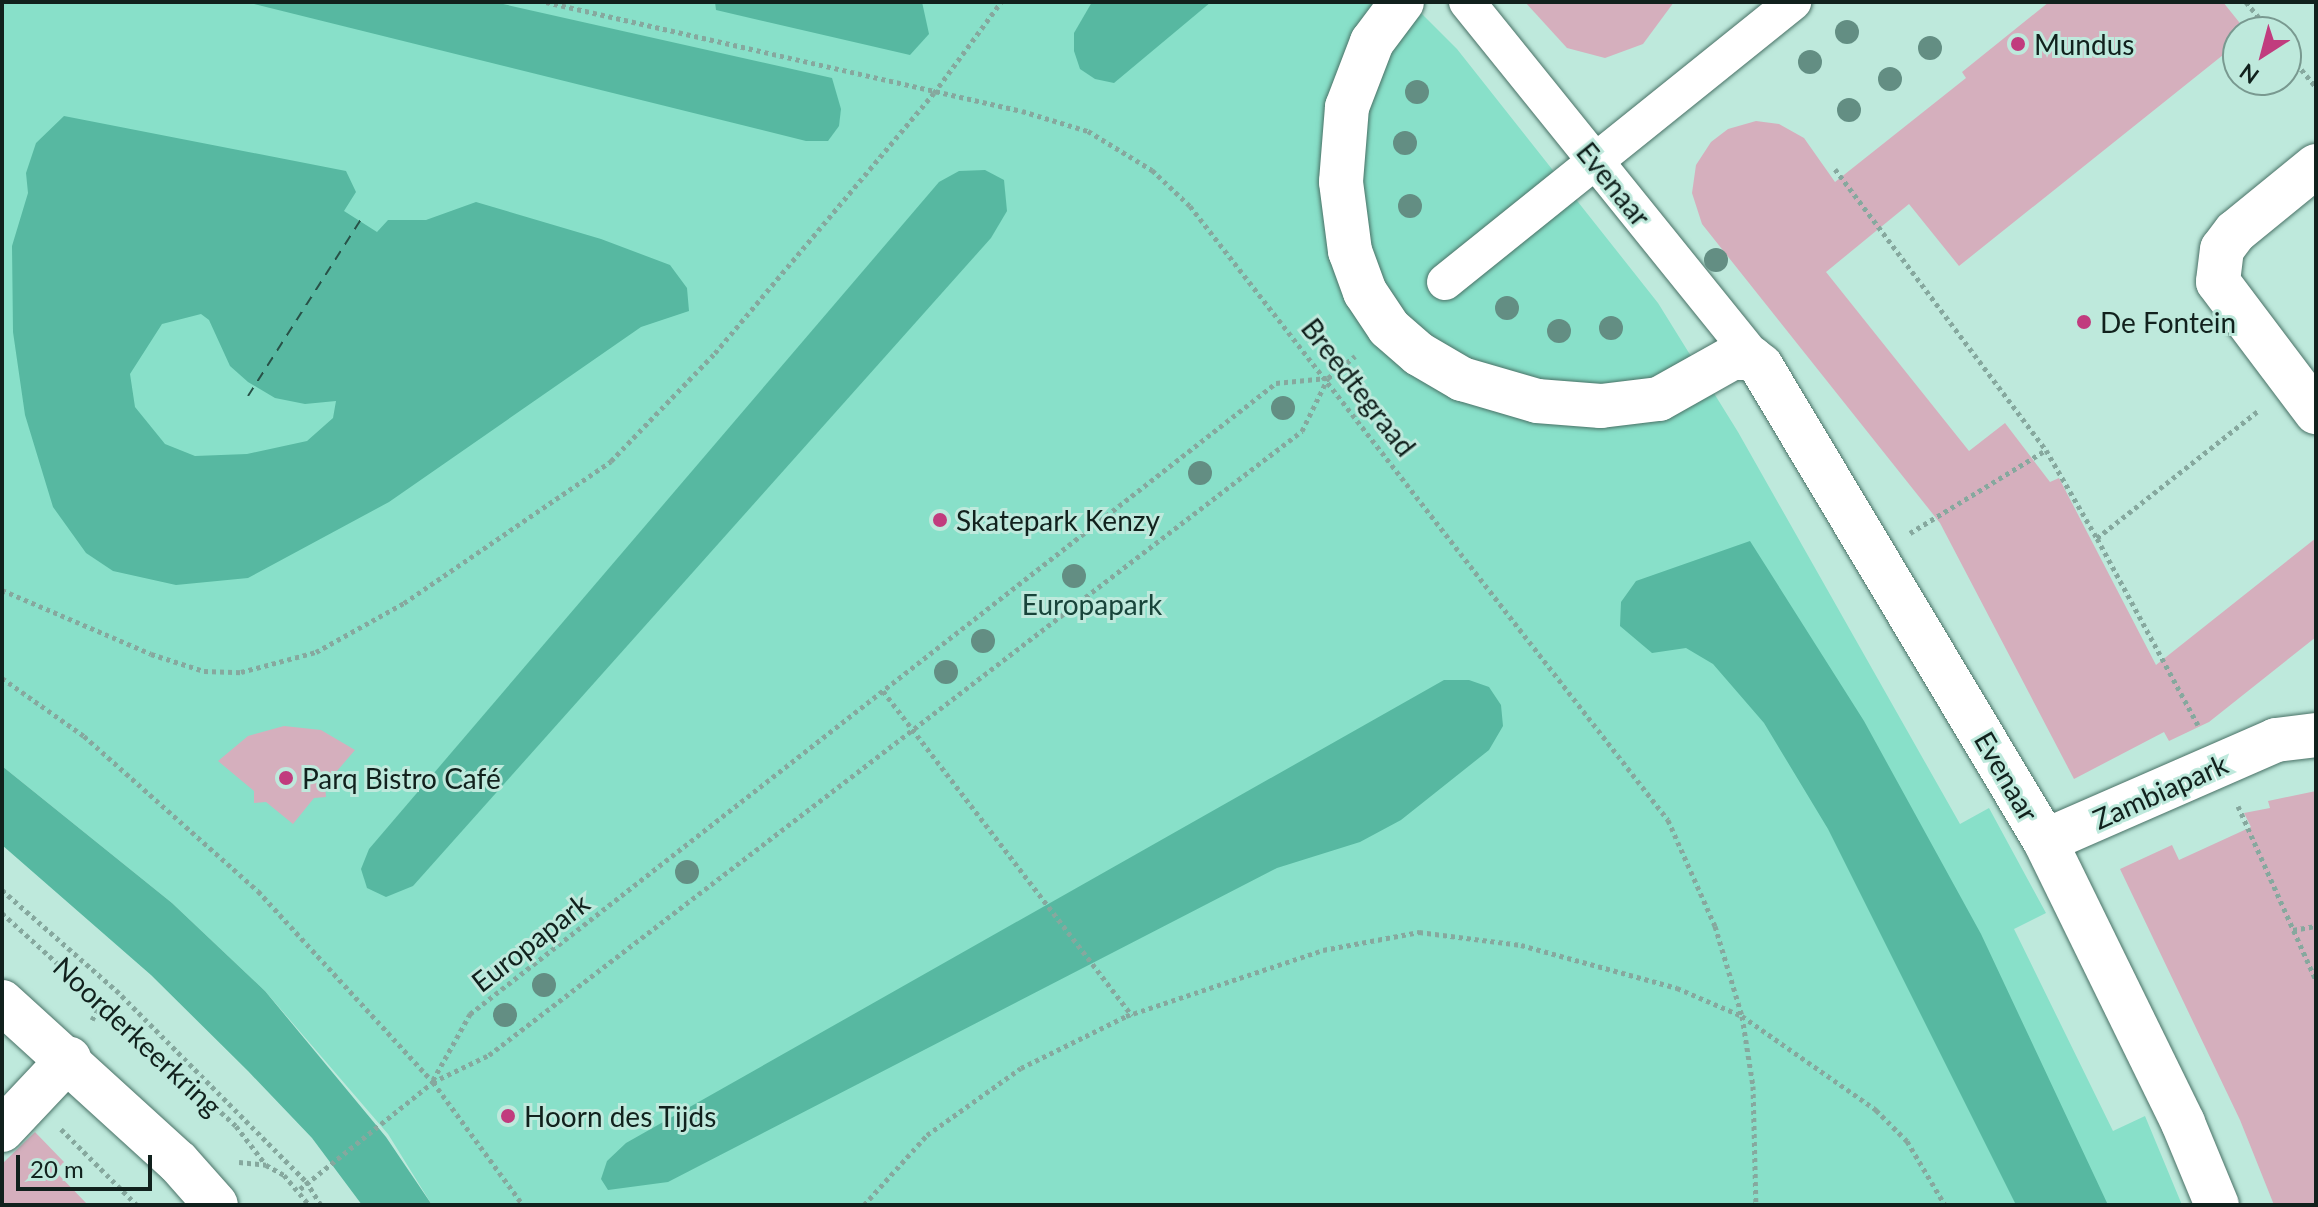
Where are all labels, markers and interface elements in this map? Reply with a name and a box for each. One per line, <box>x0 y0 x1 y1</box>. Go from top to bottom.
north arrow <box>2222 16 2302 96</box>
place label: Mundus <box>2034 27 2134 61</box>
marker: Mundus <box>2009 35 2027 53</box>
text: N <box>2234 58 2264 90</box>
street label: Evenaar <box>1570 135 1658 233</box>
place label: De Fontein <box>2100 305 2236 339</box>
street label: Breedtegraad <box>1295 311 1423 463</box>
marker: De Fontein <box>2075 313 2093 331</box>
place label: Skatepark Kenzy <box>956 503 1160 537</box>
marker: Skatepark Kenzy <box>931 511 949 529</box>
park label: Europapark <box>1022 587 1162 621</box>
street label: Evenaar <box>1968 725 2046 827</box>
street label: Zambiapark <box>2087 746 2233 836</box>
place label: Parq Bistro Café <box>302 761 501 795</box>
marker: Parq Bistro Café <box>277 769 295 787</box>
street label: Europapark <box>464 886 596 998</box>
street label: Noorderkeerkring <box>47 950 229 1122</box>
place label: Hoorn des Tijds <box>524 1099 717 1133</box>
marker: Hoorn des Tijds <box>499 1107 517 1125</box>
scale bar <box>20 1139 156 1189</box>
text: 20 m <box>30 1154 84 1183</box>

